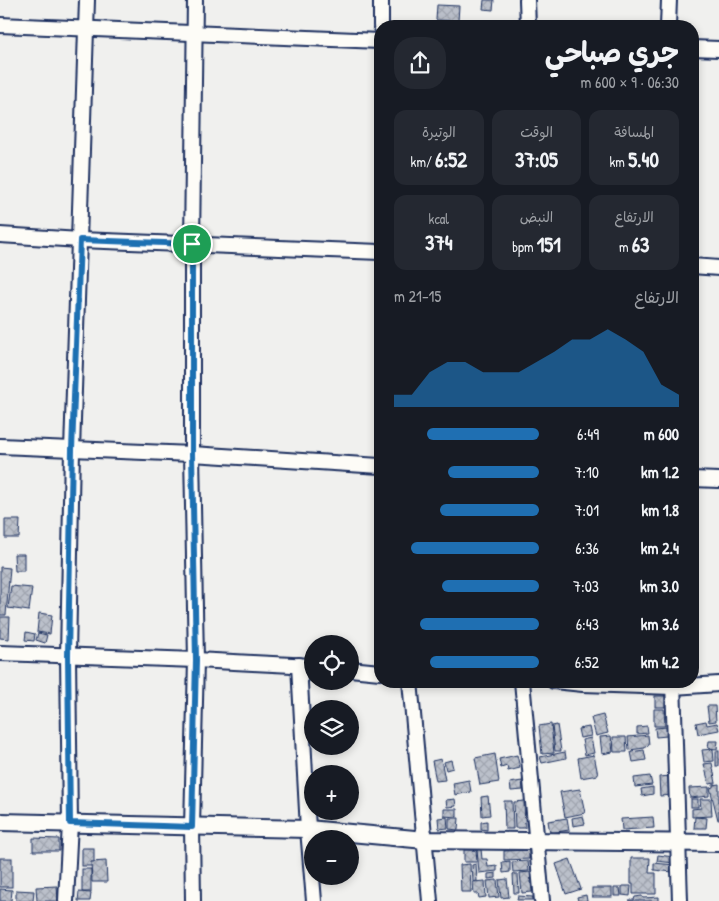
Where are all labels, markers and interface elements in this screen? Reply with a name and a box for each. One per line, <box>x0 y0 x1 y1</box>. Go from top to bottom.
text: جري صباحي <box>545 33 679 71</box>
button: share <box>394 37 446 89</box>
text: 06:30 · 9 × 600 m <box>580 71 679 93</box>
text: الوتيرة <box>422 122 456 141</box>
text: الوقت <box>520 122 553 141</box>
text: المسافة <box>614 122 654 141</box>
text: 6:52 <box>435 145 467 174</box>
text: 37:05 <box>515 145 558 174</box>
text: 5.40 <box>628 145 659 174</box>
text: /km <box>411 152 435 171</box>
text: km <box>610 152 628 171</box>
text: النبض <box>520 207 553 226</box>
text: الارتفاع <box>615 207 654 226</box>
text: kcal <box>429 209 449 228</box>
pin <box>171 223 213 265</box>
text: 374 <box>425 228 453 257</box>
icon: arrive <box>178 230 206 258</box>
text: 151 <box>537 230 561 259</box>
text: 63 <box>632 230 649 259</box>
text: bpm <box>512 237 537 256</box>
text: m <box>619 237 632 256</box>
text: 15–21 m <box>394 285 441 307</box>
text: الارتفاع <box>634 286 679 308</box>
text: 6:49 <box>577 423 599 445</box>
text: 600 m <box>644 423 679 445</box>
text: 7:10 <box>574 461 599 483</box>
text: 1.2 km <box>641 461 679 483</box>
text: 7:01 <box>574 499 599 521</box>
text: 1.8 km <box>642 499 679 521</box>
text: 6:36 <box>575 537 599 559</box>
text: 2.4 km <box>641 537 679 559</box>
text: 7:03 <box>573 575 599 597</box>
text: 3.0 km <box>640 575 679 597</box>
text: 6:43 <box>576 613 599 635</box>
text: 3.6 km <box>641 613 679 635</box>
map controls <box>304 635 359 885</box>
button: locate <box>304 635 359 690</box>
text: 6:52 <box>575 651 599 673</box>
text: 4.2 km <box>641 651 679 673</box>
button: layers <box>304 700 359 755</box>
button: + <box>304 765 359 820</box>
button: − <box>304 830 359 885</box>

